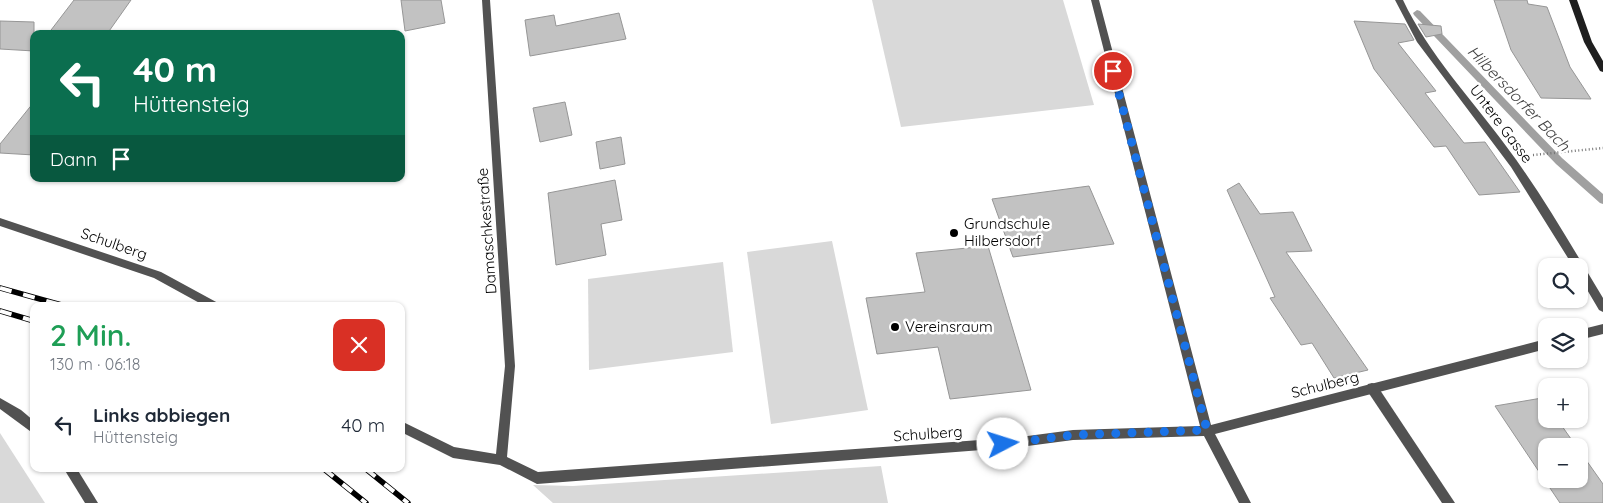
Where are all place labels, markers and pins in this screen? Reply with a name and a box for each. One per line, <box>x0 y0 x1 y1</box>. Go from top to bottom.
pin <box>1092 50 1134 92</box>
place label: Grundschule Hilbersdorf <box>964 214 1050 250</box>
marker: Grundschule Hilbersdorf <box>948 227 960 239</box>
place label: Vereinsraum <box>905 317 993 336</box>
marker: Vereinsraum <box>889 321 901 333</box>

